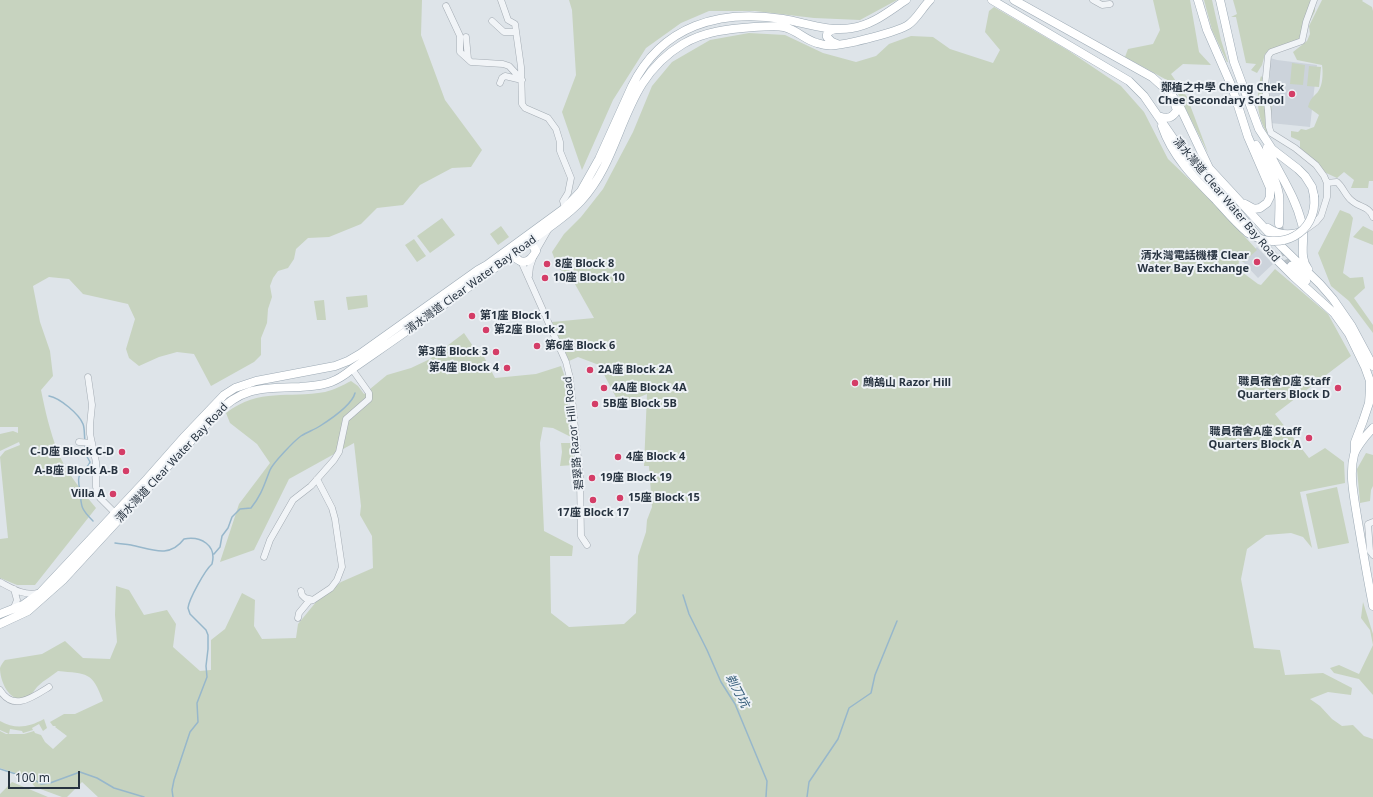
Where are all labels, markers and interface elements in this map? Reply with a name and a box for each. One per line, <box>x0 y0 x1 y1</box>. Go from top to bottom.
place label: 鄭植之中學 Cheng Chek Chee Secondary School <box>1158 81 1284 107</box>
marker: 鄭植之中學 Cheng Chek Chee Secondary School <box>1287 89 1297 99</box>
street label: 清水灣道 Clear Water Bay Road <box>1170 135 1282 265</box>
street label: 清水灣道 Clear Water Bay Road <box>403 233 539 337</box>
place label: 清水灣電話機樓 Clear Water Bay Exchange <box>1137 249 1249 275</box>
place label: 8座 Block 8 <box>555 257 614 271</box>
marker: 清水灣電話機樓 Clear Water Bay Exchange <box>1252 257 1262 267</box>
marker: 8座 Block 8 <box>542 259 552 269</box>
place label: 10座 Block 10 <box>553 271 625 285</box>
marker: 10座 Block 10 <box>540 273 550 283</box>
place label: 第1座 Block 1 <box>480 309 550 323</box>
marker: 第1座 Block 1 <box>467 311 477 321</box>
place label: 第2座 Block 2 <box>494 323 564 337</box>
marker: 第2座 Block 2 <box>481 325 491 335</box>
place label: 第6座 Block 6 <box>545 339 615 353</box>
marker: 第6座 Block 6 <box>532 341 542 351</box>
place label: 第3座 Block 3 <box>418 345 488 359</box>
marker: 第3座 Block 3 <box>491 347 501 357</box>
place label: 第4座 Block 4 <box>429 361 499 375</box>
marker: 第4座 Block 4 <box>502 363 512 373</box>
place label: 2A座 Block 2A <box>598 363 672 377</box>
marker: 2A座 Block 2A <box>585 365 595 375</box>
place label: 職員宿舍D座 Staff Quarters Block D <box>1237 375 1330 401</box>
street label: 碧翠路 Razor Hill Road <box>561 376 587 490</box>
place label: 鷓鴣山 Razor Hill <box>863 376 951 390</box>
marker: 鷓鴣山 Razor Hill <box>850 378 860 388</box>
place label: 4A座 Block 4A <box>612 381 686 395</box>
marker: 4A座 Block 4A <box>599 383 609 393</box>
marker: 職員宿舍D座 Staff Quarters Block D <box>1333 383 1343 393</box>
place label: 5B座 Block 5B <box>603 397 677 411</box>
marker: 5B座 Block 5B <box>590 399 600 409</box>
street label: 清水灣道 Clear Water Bay Road <box>113 401 231 525</box>
place label: 職員宿舍A座 Staff Quarters Block A <box>1209 425 1301 451</box>
marker: 職員宿舍A座 Staff Quarters Block A <box>1304 433 1314 443</box>
place label: C-D座 Block C-D <box>30 445 114 459</box>
marker: C-D座 Block C-D <box>117 447 127 457</box>
place label: 4座 Block 4 <box>626 450 685 464</box>
marker: 4座 Block 4 <box>613 452 623 462</box>
place label: A-B座 Block A-B <box>34 464 118 478</box>
marker: A-B座 Block A-B <box>121 466 131 476</box>
place label: 19座 Block 19 <box>600 471 672 485</box>
marker: 19座 Block 19 <box>587 473 597 483</box>
place label: Villa A <box>71 487 105 501</box>
marker: Villa A <box>108 489 118 499</box>
place label: 15座 Block 15 <box>628 491 700 505</box>
marker: 15座 Block 15 <box>615 493 625 503</box>
marker: 17座 Block 17 <box>588 495 598 505</box>
place label: 17座 Block 17 <box>557 506 629 520</box>
water label: 剃刀坑 <box>722 672 752 710</box>
scale bar <box>10 763 82 789</box>
text: 100 m <box>15 769 50 786</box>

